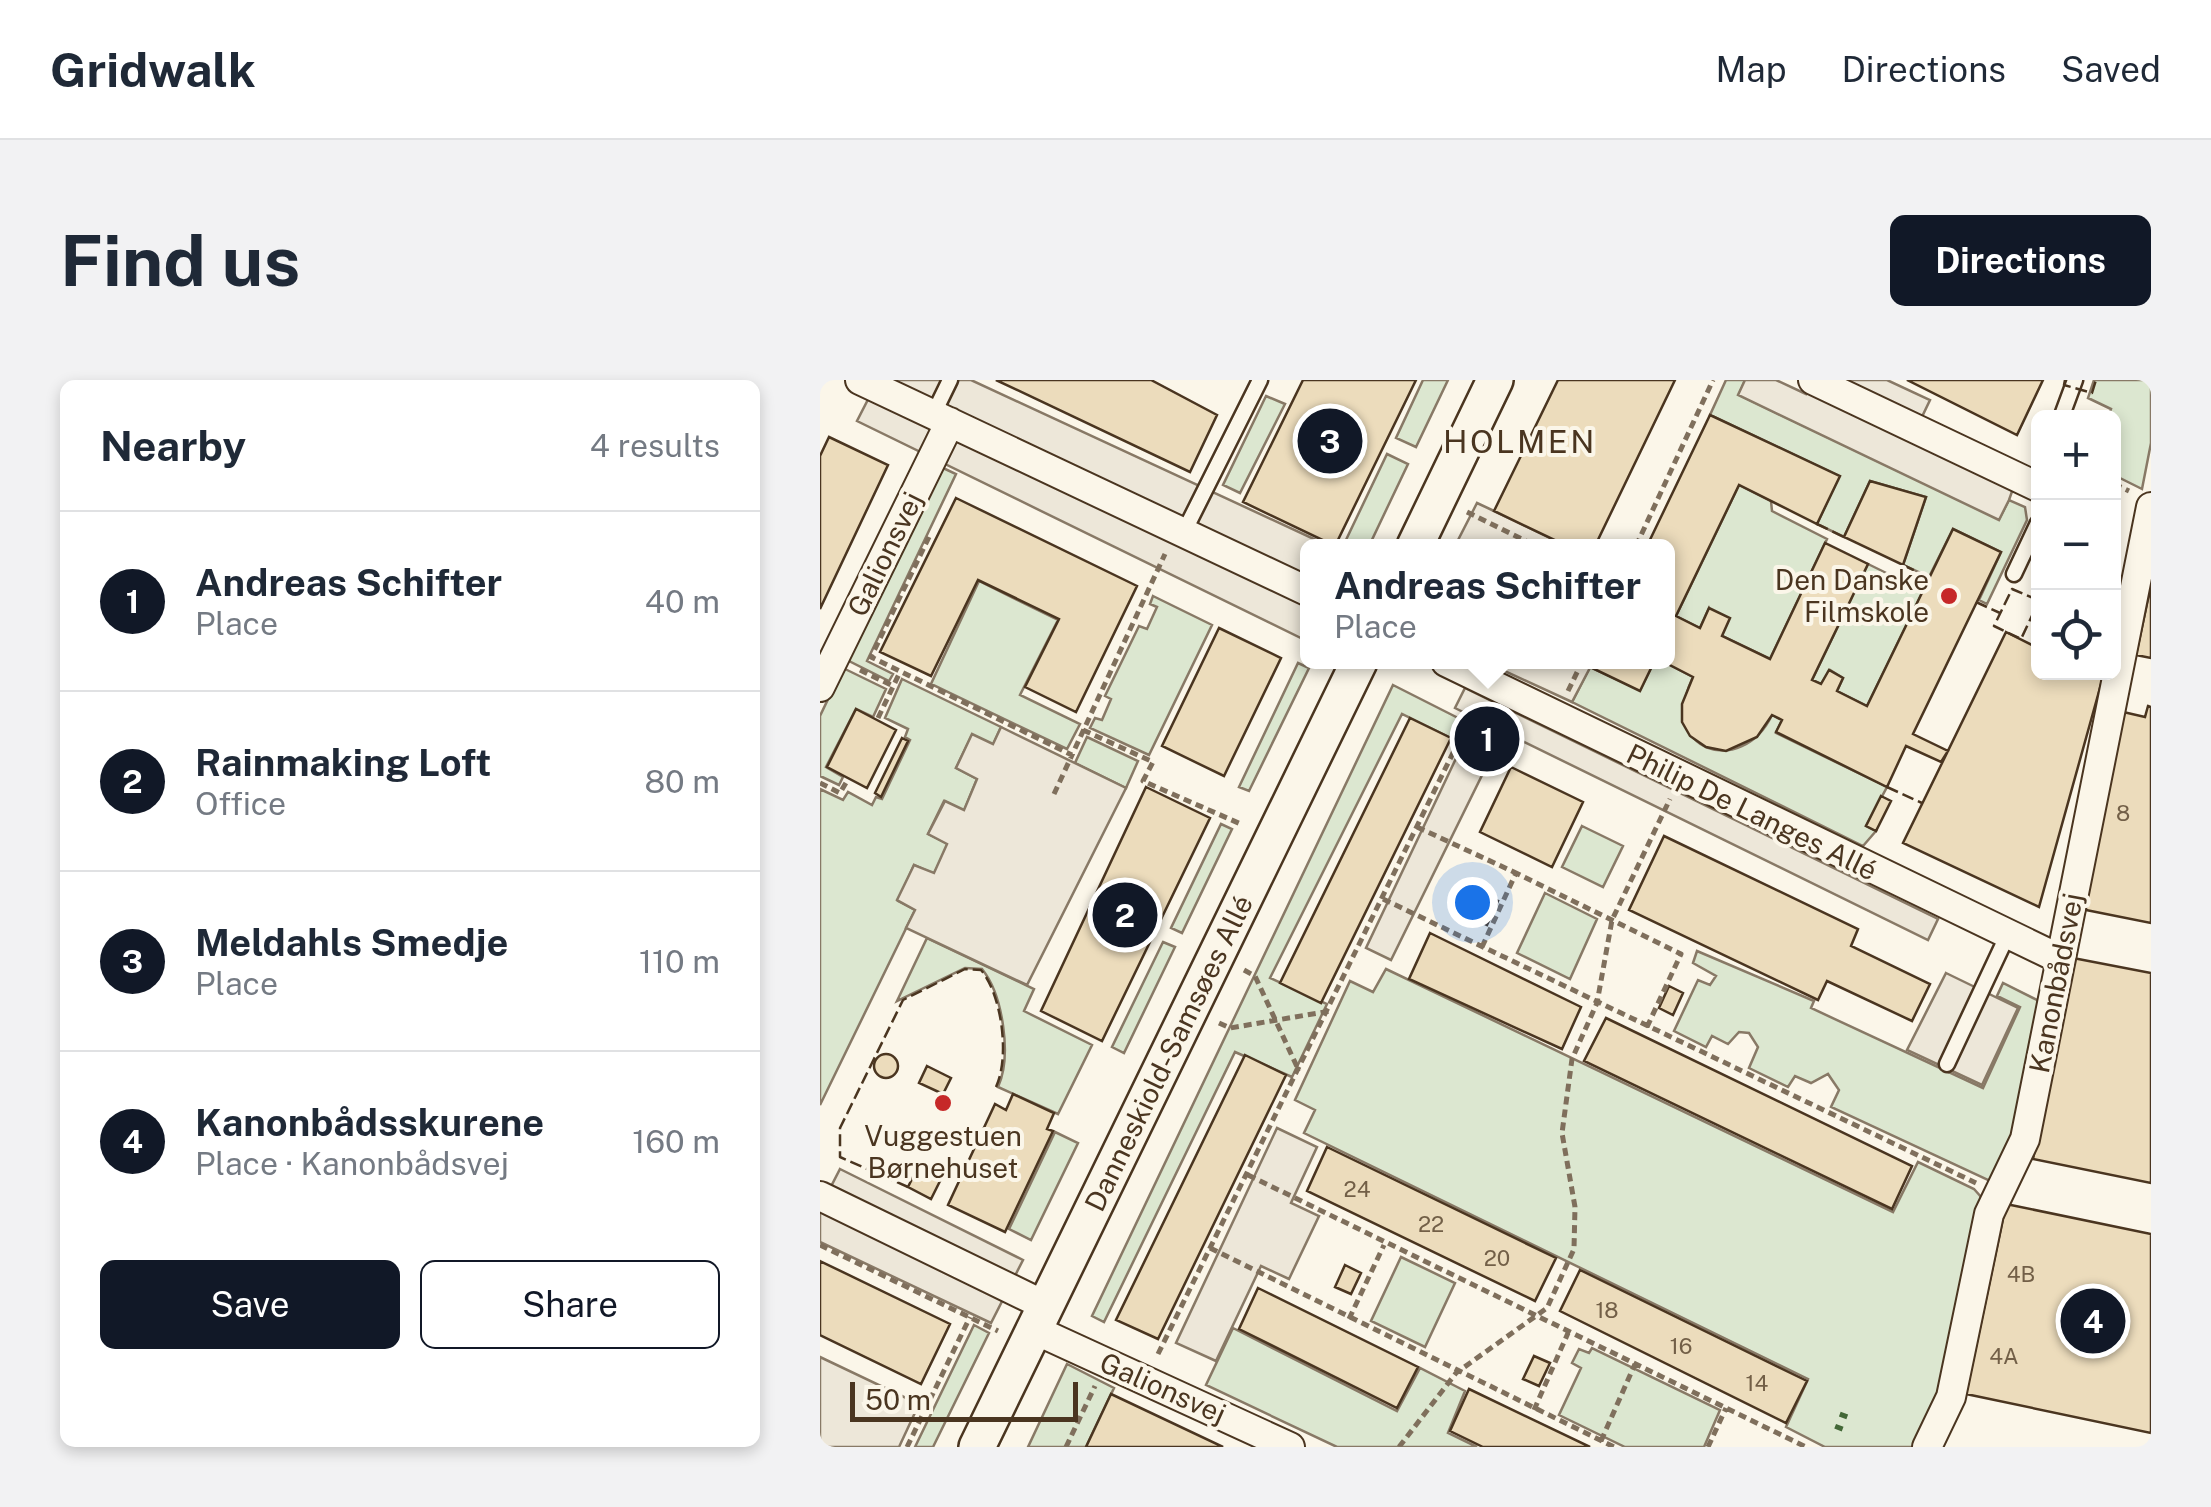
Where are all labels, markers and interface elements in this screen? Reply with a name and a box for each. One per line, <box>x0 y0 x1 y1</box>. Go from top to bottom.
text: Gridwalk <box>50 41 256 98</box>
text: Map <box>1715 49 1786 90</box>
text: Directions <box>1841 49 2006 90</box>
text: Saved <box>2061 49 2161 90</box>
button: Directions <box>1890 215 2151 306</box>
text: Find us <box>60 219 300 302</box>
pin: 3 <box>1298 403 1362 478</box>
map controls <box>2031 410 2121 680</box>
button: + <box>2031 410 2121 500</box>
text: Nearby <box>100 421 246 470</box>
district label: HOLMEN <box>1443 423 1597 460</box>
text: 4 results <box>590 427 720 464</box>
street label: Galionsvej <box>840 486 929 621</box>
button: − <box>2031 500 2121 590</box>
popup <box>1300 539 1675 669</box>
text: Andreas Schifter <box>195 560 502 605</box>
text: Andreas Schifter <box>1334 563 1641 608</box>
place label: Den Danske Filmskole <box>1775 563 1929 628</box>
text: 1 <box>126 583 139 620</box>
text: 40 m <box>645 583 720 620</box>
marker: Den Danske Filmskole <box>1938 585 1960 607</box>
button: locate <box>2031 590 2121 680</box>
text: Place <box>195 605 278 642</box>
text: Place <box>1334 608 1417 645</box>
pin: 1 <box>1454 702 1520 776</box>
street label: Philip De Langes Allé <box>1622 737 1883 886</box>
text: Rainmaking Loft <box>195 740 491 785</box>
text: 2 <box>122 763 143 800</box>
text: 80 m <box>644 763 720 800</box>
text: Office <box>195 785 286 822</box>
house number: 8 <box>2116 800 2130 826</box>
your location <box>1447 877 1498 928</box>
pin: 2 <box>1092 878 1158 952</box>
street label: Danneskiold-Samsøes Allé <box>1077 890 1259 1216</box>
street label: Kanonbådsvej <box>2022 890 2089 1076</box>
text: Meldahls Smedje <box>195 920 508 965</box>
text: 3 <box>122 943 143 980</box>
text: 110 m <box>639 943 720 980</box>
text: Place <box>195 965 278 1002</box>
marker: Vuggestuen Børnehuset <box>932 1092 954 1114</box>
text: Kanonbådsskurene <box>195 1100 544 1145</box>
place label: Vuggestuen Børnehuset <box>864 1119 1022 1184</box>
text: 4 <box>122 1123 143 1160</box>
text: 160 m <box>632 1123 720 1160</box>
text: Place · Kanonbådsvej <box>195 1145 509 1182</box>
house number: 24 <box>1344 1176 1371 1202</box>
house number: 22 <box>1418 1211 1444 1237</box>
house number: 20 <box>1484 1245 1510 1271</box>
button: Save <box>100 1260 400 1349</box>
button: Share <box>420 1260 720 1349</box>
house number: 4B <box>2007 1261 2035 1287</box>
pin: 4 <box>2060 1284 2126 1358</box>
house number: 18 <box>1595 1297 1619 1323</box>
house number: 16 <box>1670 1333 1692 1359</box>
house number: 4A <box>1989 1343 2019 1369</box>
street label: Galionsvej <box>1095 1345 1231 1430</box>
house number: 14 <box>1746 1370 1769 1396</box>
scale bar <box>850 1377 1078 1422</box>
text: 50 m <box>865 1383 931 1416</box>

